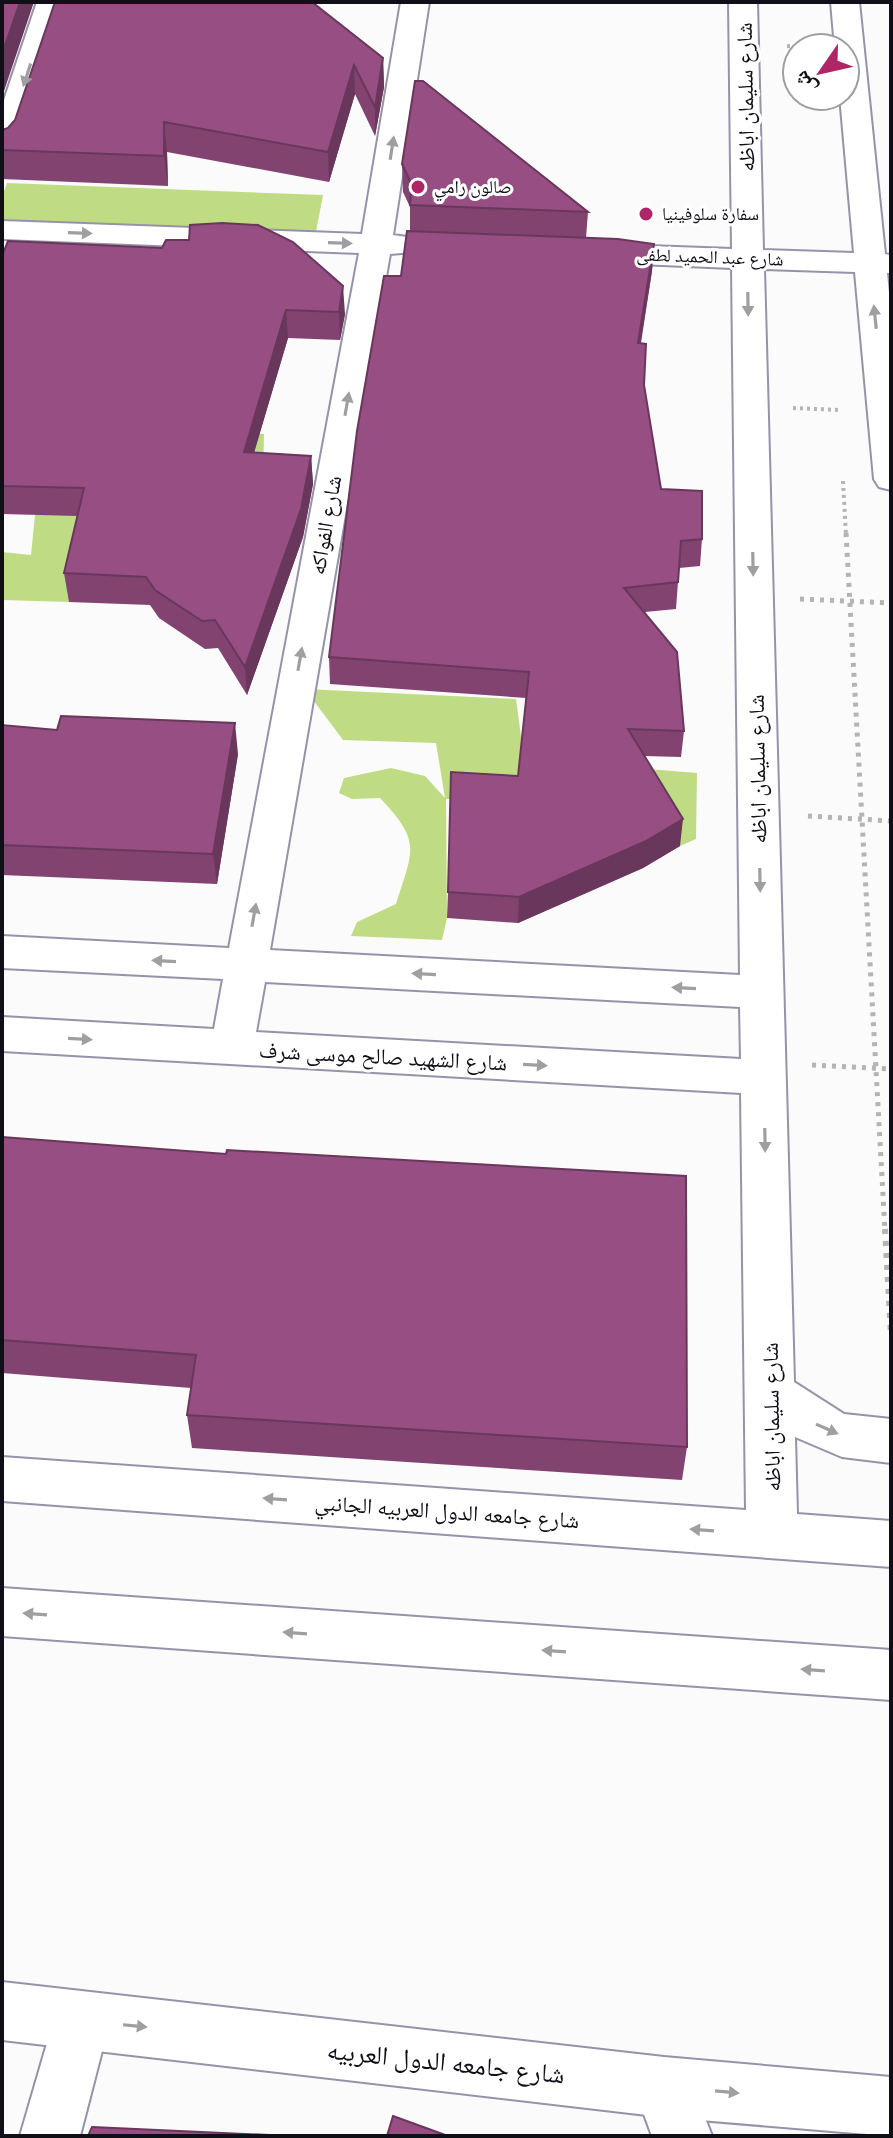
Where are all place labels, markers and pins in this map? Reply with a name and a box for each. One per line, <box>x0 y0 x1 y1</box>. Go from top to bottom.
place label: صالون رامي <box>434 176 512 202</box>
marker: صالون رامي <box>409 178 427 196</box>
place label: سفارة سلوفينيا <box>662 203 759 224</box>
marker: سفارة سلوفينيا <box>637 205 655 223</box>

